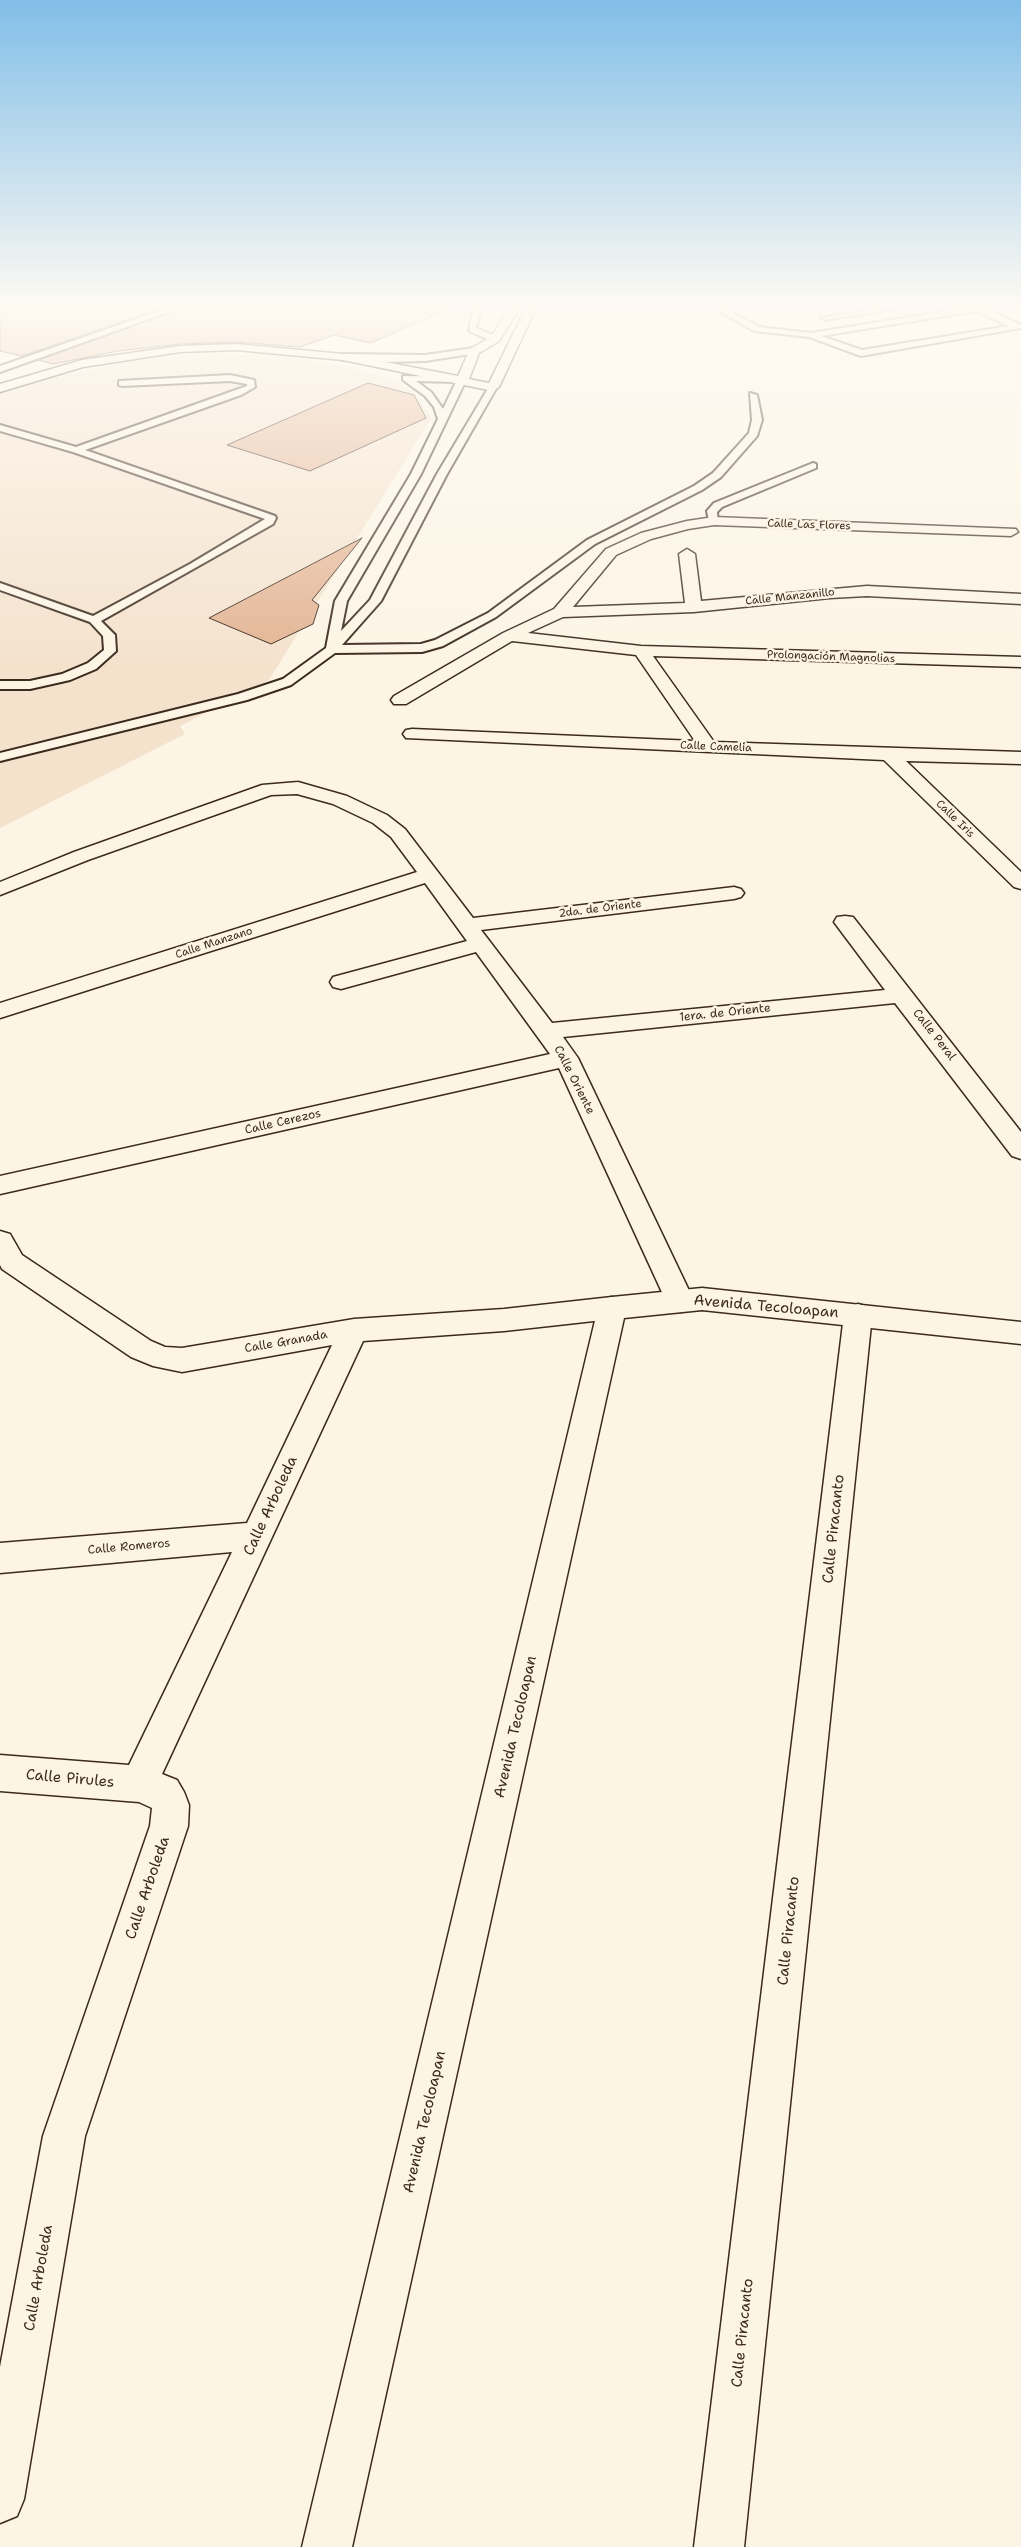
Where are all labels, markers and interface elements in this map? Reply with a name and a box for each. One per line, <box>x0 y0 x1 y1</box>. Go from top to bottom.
street label: Calle Las Flores <box>767 517 851 533</box>
street label: Calle Manzanillo <box>745 586 835 608</box>
street label: Prolongación Magnolias <box>767 648 895 666</box>
street label: Calle Camelia <box>680 739 752 755</box>
street label: Calle Iris <box>933 797 977 841</box>
street label: 2da. de Oriente <box>558 897 642 921</box>
street label: Calle Manzano <box>174 924 254 962</box>
street label: 1era. de Oriente <box>679 1001 771 1025</box>
street label: Calle Peral <box>909 1006 959 1064</box>
street label: Calle Oriente <box>551 1043 597 1117</box>
street label: Calle Cerezos <box>243 1106 323 1138</box>
street label: Avenida Tecoloapan <box>693 1292 839 1322</box>
street label: Calle Granada <box>244 1328 328 1356</box>
street label: Calle Arboleda <box>240 1453 302 1559</box>
street label: Calle Piracanto <box>819 1474 849 1584</box>
street label: Calle Romeros <box>87 1536 171 1558</box>
street label: Avenida Tecoloapan <box>491 1654 541 1800</box>
street label: Calle Pirules <box>25 1766 115 1792</box>
street label: Calle Arboleda <box>122 1834 174 1942</box>
street label: Calle Piracanto <box>774 1876 804 1986</box>
street label: Avenida Tecoloapan <box>400 2049 450 2195</box>
street label: Calle Arboleda <box>21 2223 57 2333</box>
street label: Calle Piracanto <box>728 2278 758 2388</box>

